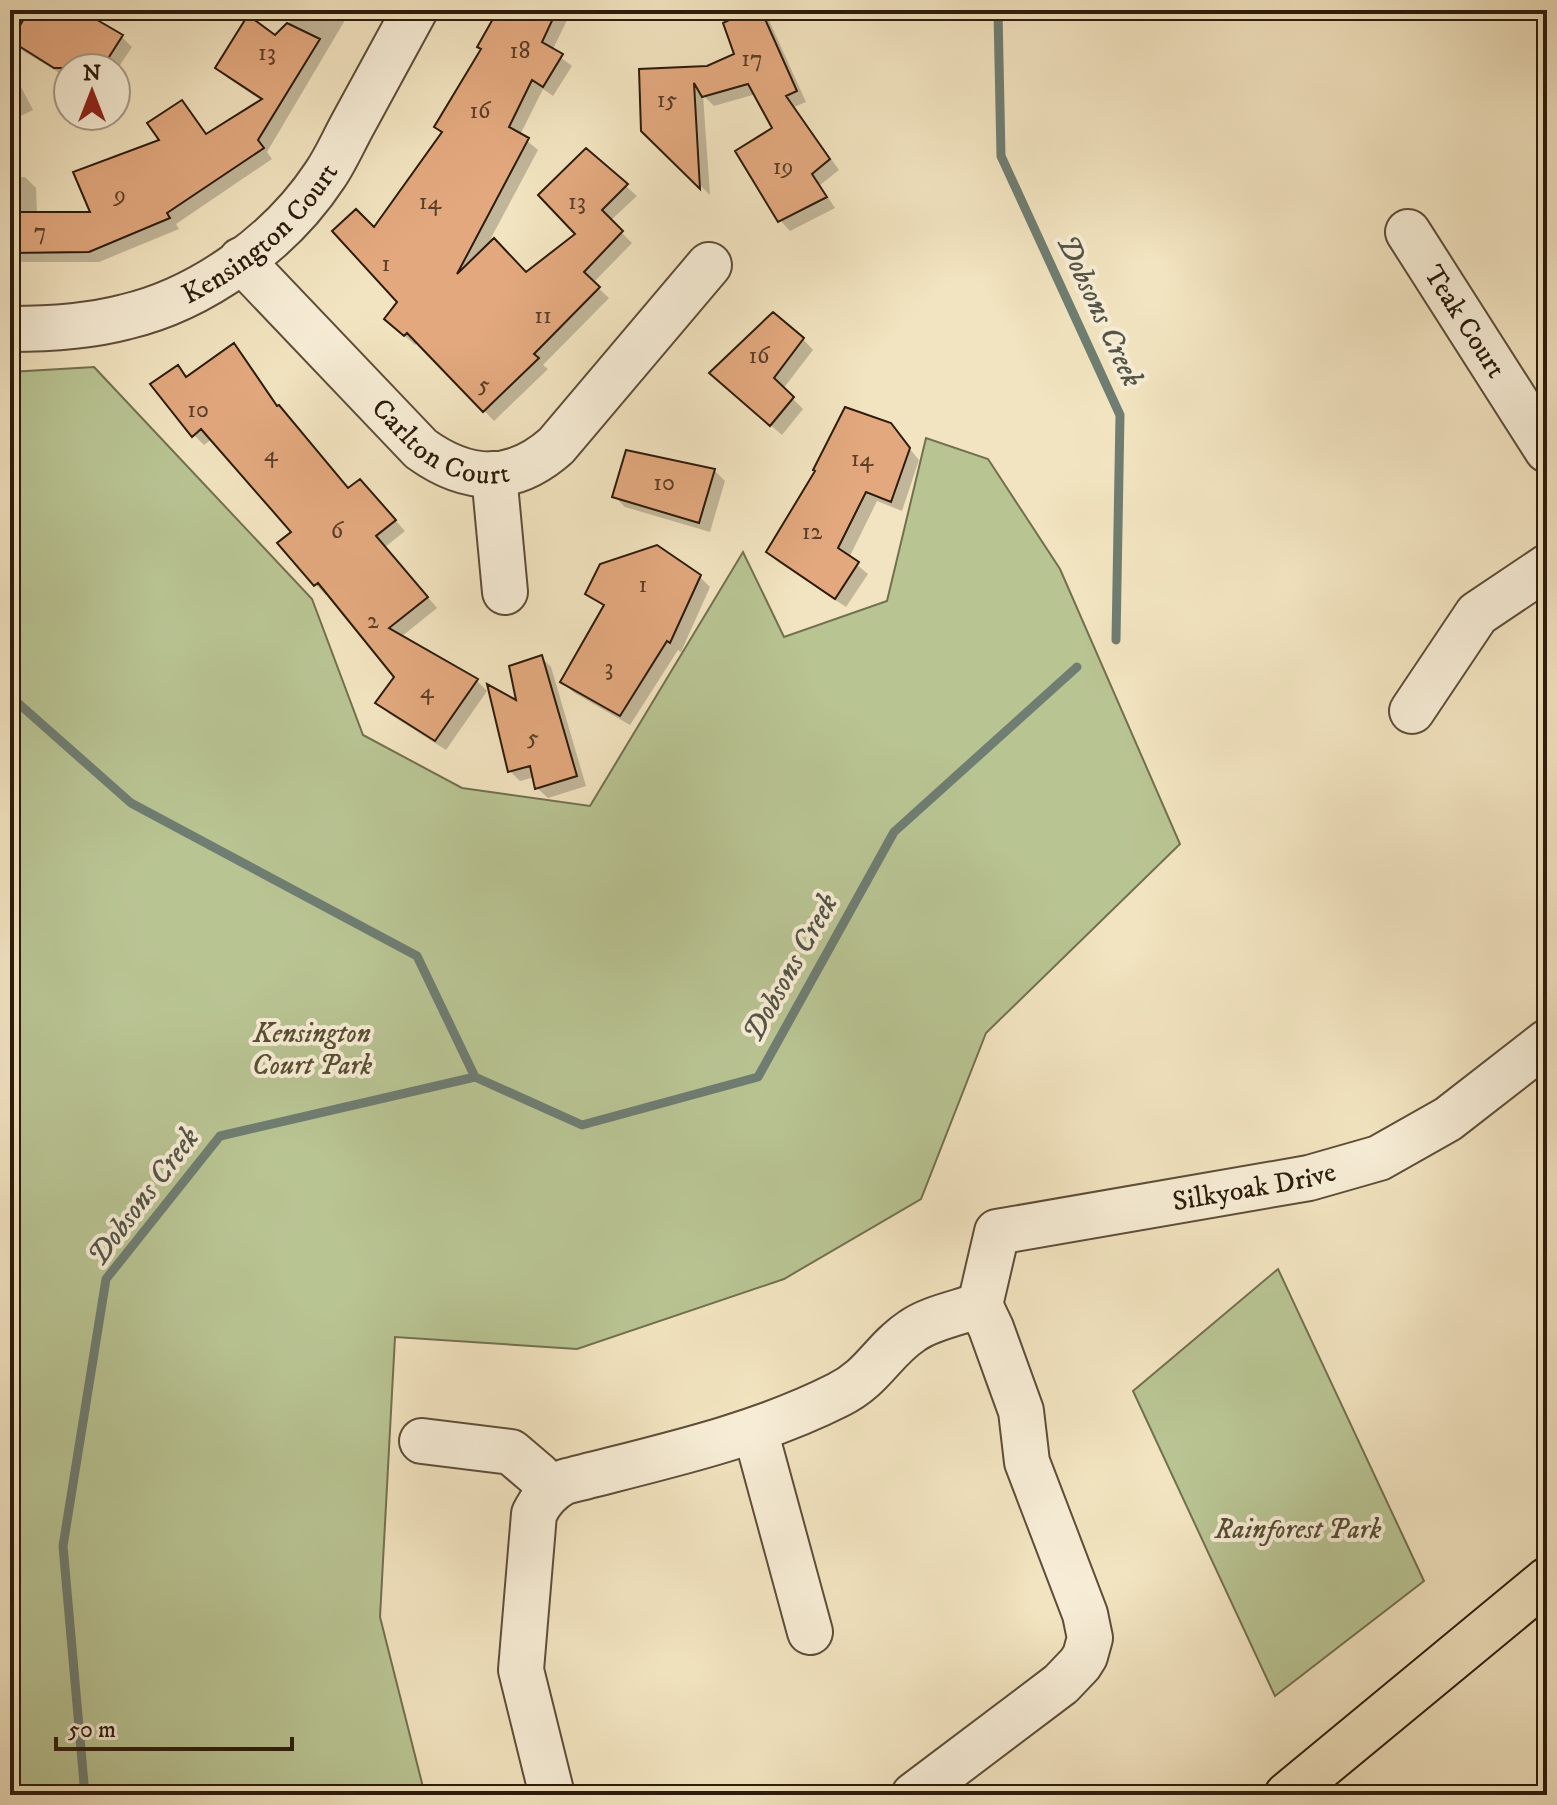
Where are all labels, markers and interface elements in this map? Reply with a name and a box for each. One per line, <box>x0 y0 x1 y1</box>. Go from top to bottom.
house number: 18 <box>510 36 530 66</box>
house number: 13 <box>258 38 276 68</box>
house number: 17 <box>741 44 763 74</box>
north arrow <box>52 52 132 132</box>
text: N <box>83 60 101 87</box>
house number: 15 <box>657 85 677 115</box>
house number: 16 <box>469 96 492 126</box>
house number: 19 <box>773 152 793 182</box>
street label: Kensington Court <box>176 157 346 312</box>
house number: 9 <box>113 180 126 210</box>
house number: 14 <box>419 187 442 217</box>
house number: 13 <box>568 187 586 217</box>
house number: 7 <box>34 217 46 247</box>
water label: Dobsons Creek <box>1048 229 1151 394</box>
house number: 1 <box>382 249 390 279</box>
street label: Teak Court <box>1416 258 1514 384</box>
house number: 11 <box>534 301 552 331</box>
house number: 16 <box>748 341 771 371</box>
house number: 5 <box>478 370 490 400</box>
street label: Carlton Court <box>364 391 512 492</box>
house number: 10 <box>187 395 209 425</box>
house number: 4 <box>264 439 279 469</box>
house number: 14 <box>851 444 874 474</box>
house number: 10 <box>653 468 675 498</box>
house number: 6 <box>331 516 345 546</box>
house number: 12 <box>802 517 823 547</box>
house number: 1 <box>639 570 647 600</box>
house number: 2 <box>367 606 379 636</box>
house number: 3 <box>605 653 613 683</box>
house number: 4 <box>420 676 435 706</box>
house number: 5 <box>527 723 539 753</box>
water label: Dobsons Creek <box>735 887 847 1049</box>
park label: Kensington Court Park <box>252 1016 372 1083</box>
water label: Dobsons Creek <box>80 1120 208 1274</box>
street label: Silkyoak Drive <box>1170 1154 1340 1219</box>
park label: Rainforest Park <box>1214 1512 1382 1547</box>
scale bar <box>56 1701 292 1751</box>
text: 50 m <box>68 1715 116 1745</box>

